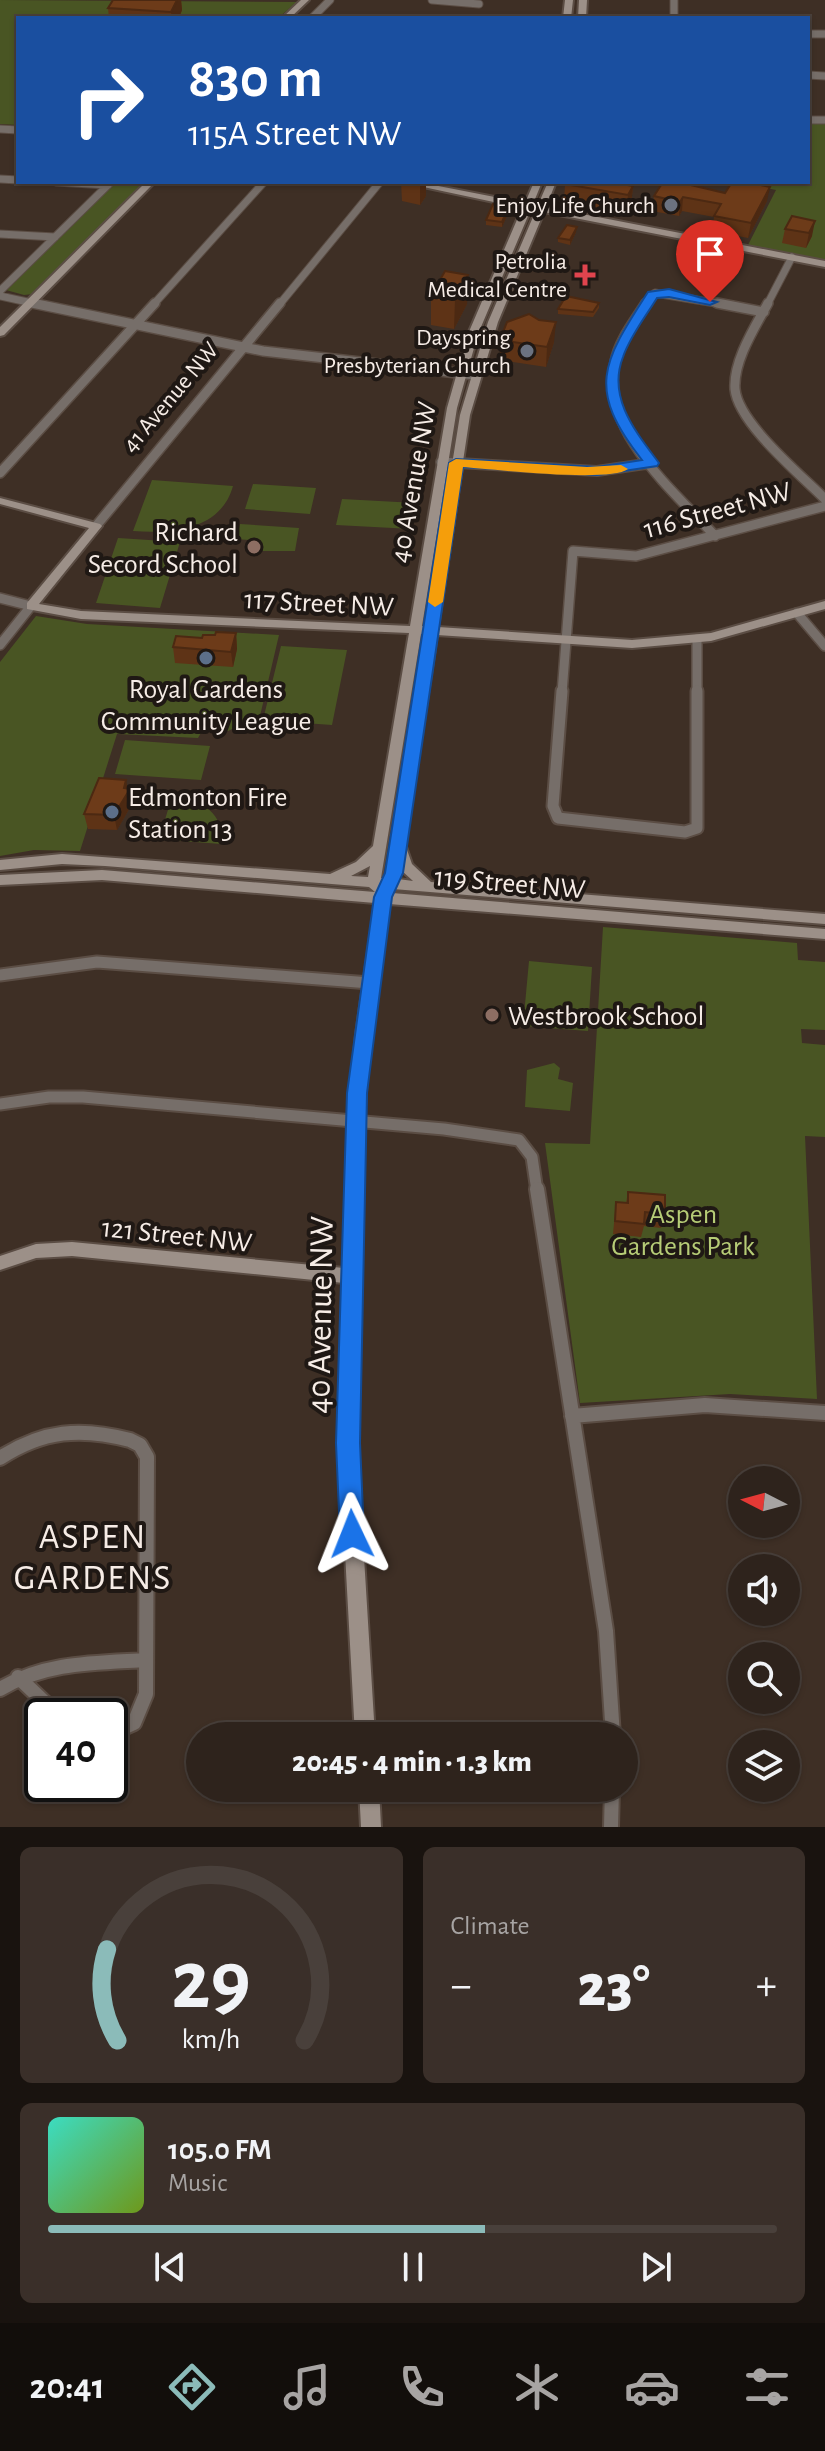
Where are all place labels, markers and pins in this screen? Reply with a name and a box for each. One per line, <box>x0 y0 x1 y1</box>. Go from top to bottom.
place label: Enjoy Life Church <box>495 194 655 218</box>
marker: Enjoy Life Church <box>662 196 680 214</box>
pin <box>676 220 744 302</box>
place label: Petrolia Medical Centre <box>427 250 567 302</box>
marker: Petrolia Medical Centre <box>574 264 596 286</box>
place label: Dayspring Presbyterian Church <box>323 326 511 378</box>
marker: Dayspring Presbyterian Church <box>518 342 536 360</box>
place label: Richard Secord School <box>88 519 238 579</box>
marker: Richard Secord School <box>245 538 263 556</box>
marker: Royal Gardens Community League <box>197 649 215 667</box>
place label: Royal Gardens Community League <box>101 676 311 736</box>
place label: Edmonton Fire Station 13 <box>128 784 288 844</box>
marker: Edmonton Fire Station 13 <box>103 803 121 821</box>
place label: Westbrook School <box>508 1003 704 1031</box>
marker: Westbrook School <box>483 1006 501 1024</box>

